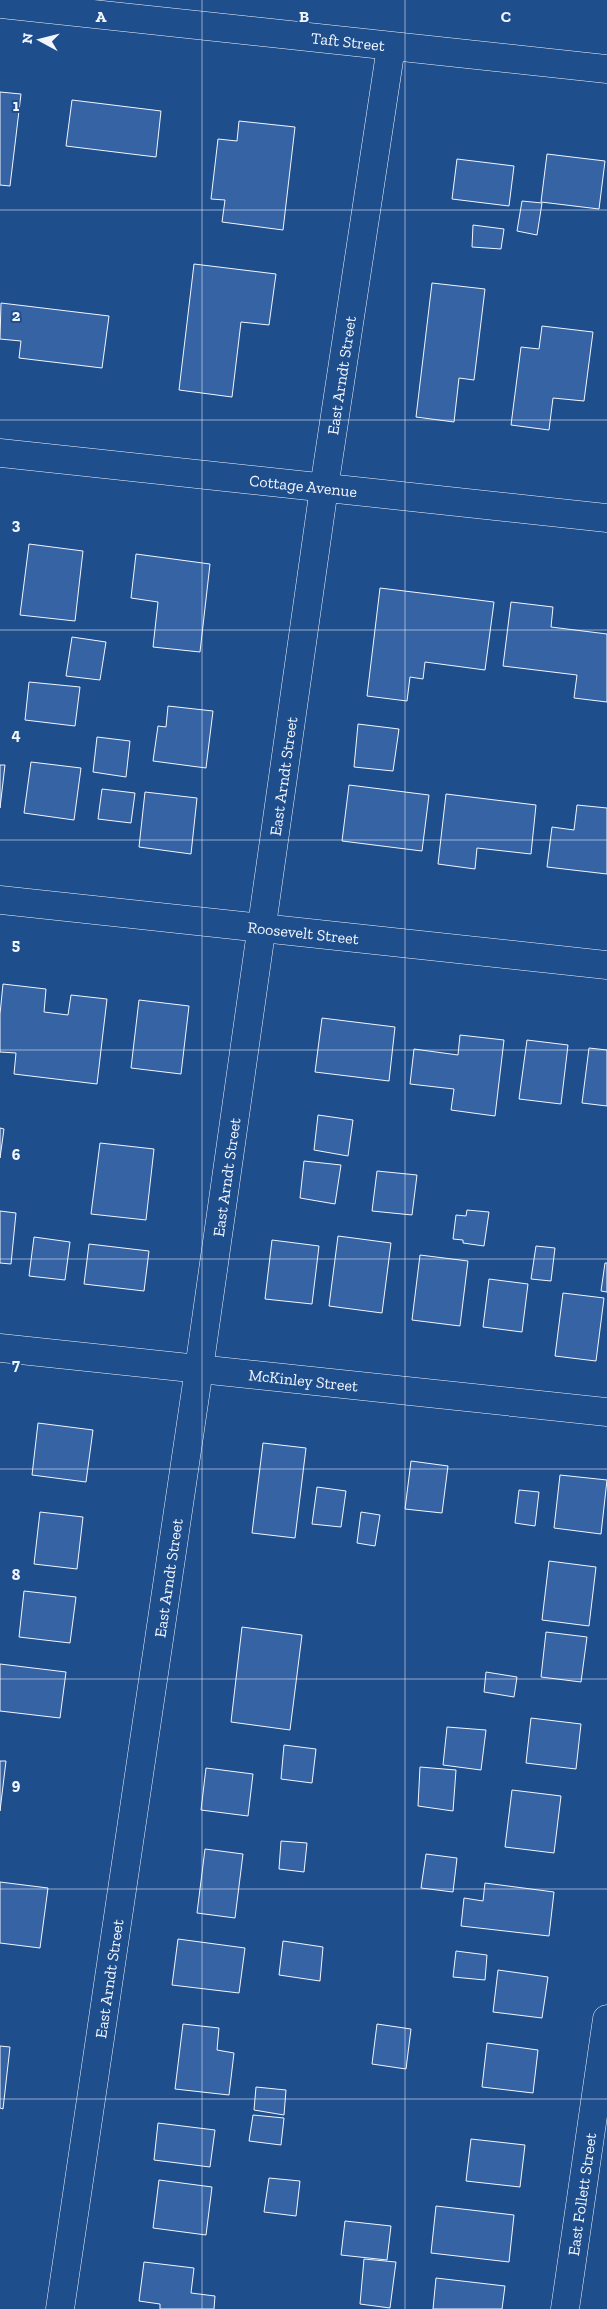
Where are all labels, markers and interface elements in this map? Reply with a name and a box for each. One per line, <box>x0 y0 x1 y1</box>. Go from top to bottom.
text: A <box>96 7 107 26</box>
text: B <box>299 7 309 26</box>
text: C <box>501 7 511 26</box>
north arrow <box>15 15 65 65</box>
street label: Taft Street <box>310 28 386 55</box>
text: N <box>19 32 37 45</box>
text: 1 <box>13 96 20 115</box>
text: 2 <box>12 306 21 325</box>
street label: East Arndt Street <box>323 315 360 436</box>
street label: Cottage Avenue <box>248 471 358 501</box>
text: 3 <box>12 515 21 534</box>
street label: East Arndt Street <box>266 715 301 837</box>
text: 4 <box>11 725 21 744</box>
street label: Roosevelt Street <box>247 918 360 948</box>
text: 5 <box>12 935 20 954</box>
street label: East Arndt Street <box>209 1116 245 1238</box>
text: 6 <box>12 1145 21 1164</box>
text: 7 <box>12 1355 20 1374</box>
street label: McKinley Street <box>248 1365 359 1396</box>
street label: East Arndt Street <box>150 1517 187 1639</box>
text: 8 <box>12 1565 21 1584</box>
text: 9 <box>12 1775 21 1794</box>
street label: East Arndt Street <box>91 1918 128 2039</box>
street label: East Follett Street <box>564 2131 600 2257</box>

